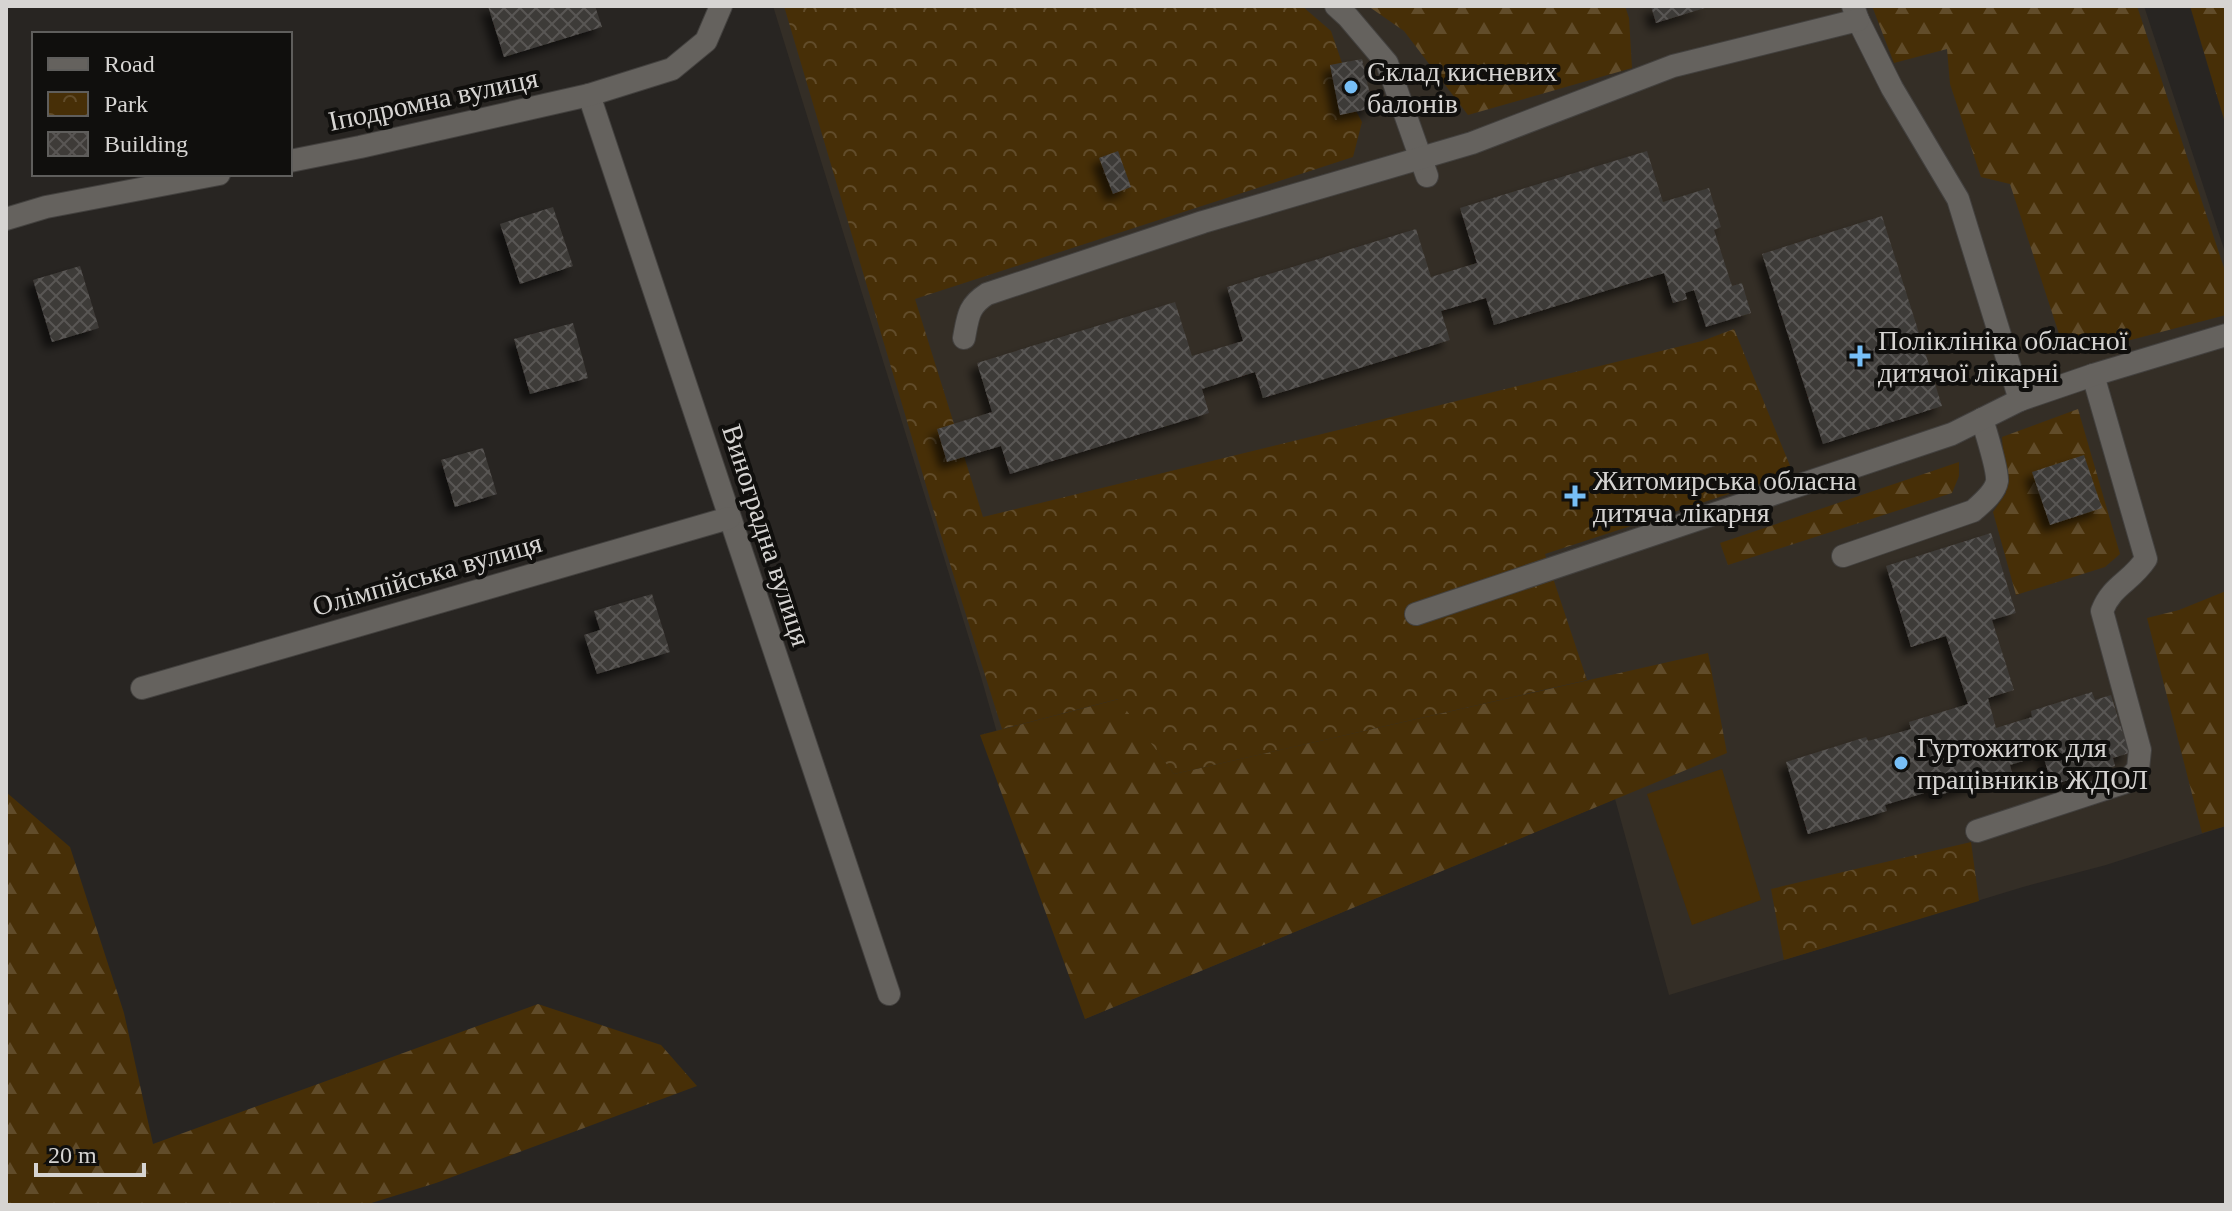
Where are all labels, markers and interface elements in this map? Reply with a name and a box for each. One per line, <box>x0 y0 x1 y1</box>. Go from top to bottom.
legend <box>32 32 292 176</box>
text: Road <box>104 51 155 77</box>
place label: Склад кисневих балонів <box>1367 56 1558 119</box>
street label: Іподромна вулиця <box>326 62 541 137</box>
marker: Склад кисневих балонів <box>1342 78 1360 96</box>
text: Park <box>104 91 148 117</box>
text: Building <box>104 131 188 157</box>
place label: Поліклініка обласної дитячої лікарні <box>1878 325 2128 388</box>
marker: Поліклініка обласної дитячої лікарні <box>1849 345 1871 367</box>
street label: Виноградна вулиця <box>716 420 817 650</box>
place label: Житомирська обласна дитяча лікарня <box>1593 465 1857 528</box>
marker: Житомирська обласна дитяча лікарня <box>1564 485 1586 507</box>
street label: Олімпійська вулиця <box>309 527 545 622</box>
place label: Гуртожиток для працiвникiв ЖДОЛ <box>1917 732 2148 795</box>
marker: Гуртожиток для працiвникiв ЖДОЛ <box>1892 754 1910 772</box>
scale bar <box>36 1127 144 1177</box>
text: 20 m <box>48 1142 97 1168</box>

